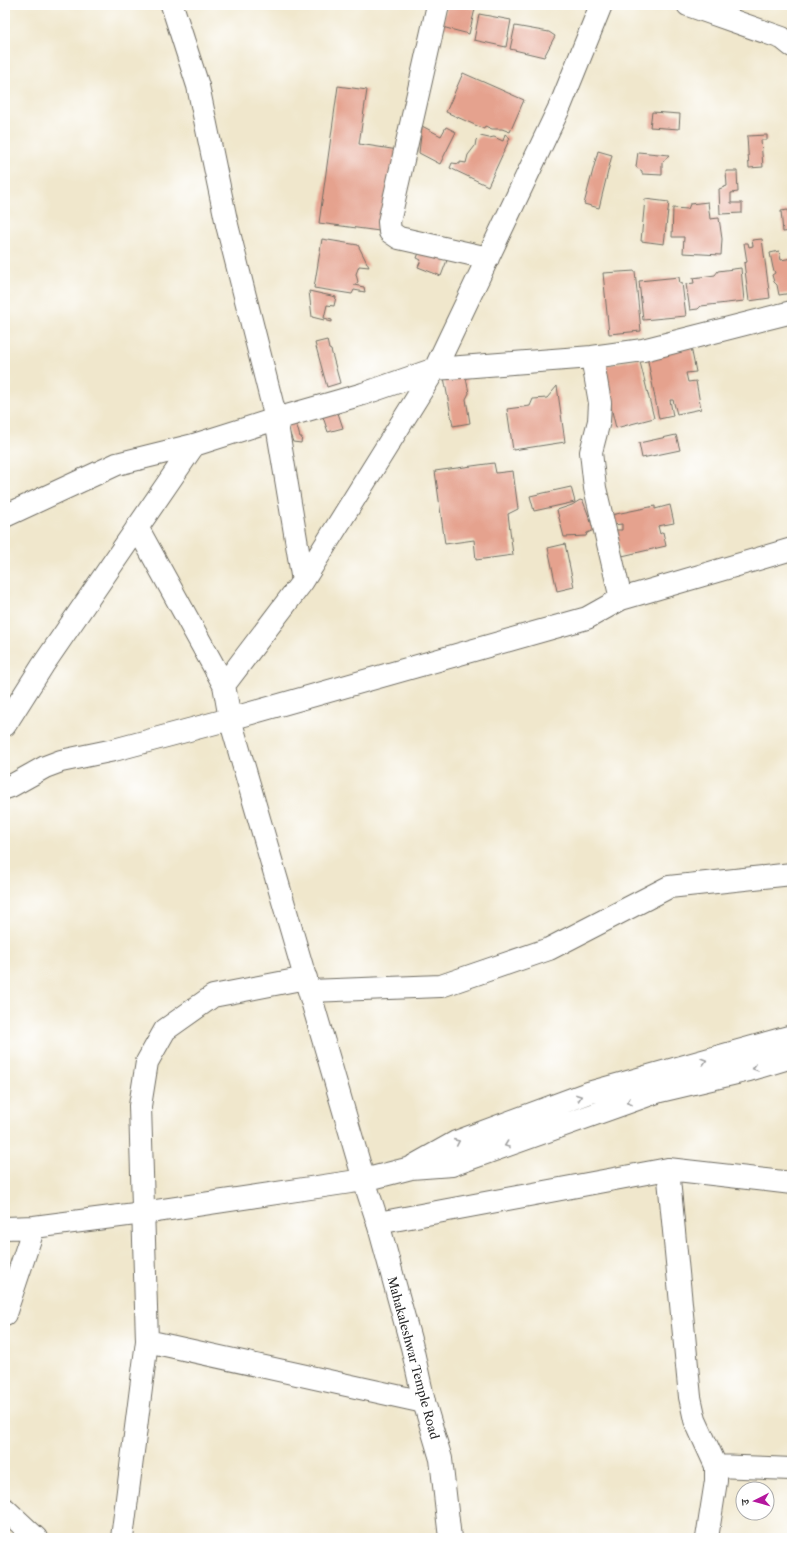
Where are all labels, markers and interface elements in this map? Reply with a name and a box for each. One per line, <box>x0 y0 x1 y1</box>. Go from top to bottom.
one-way arrow <box>701 1057 707 1065</box>
one-way arrow <box>751 1063 758 1072</box>
one-way arrow <box>575 1093 582 1101</box>
one-way arrow <box>626 1098 633 1106</box>
one-way arrow <box>453 1139 461 1147</box>
one-way arrow <box>503 1141 510 1149</box>
street label: Mahakaleshwar Temple Road <box>385 1275 443 1442</box>
north arrow <box>735 1481 775 1521</box>
text: उ <box>738 1497 752 1507</box>

